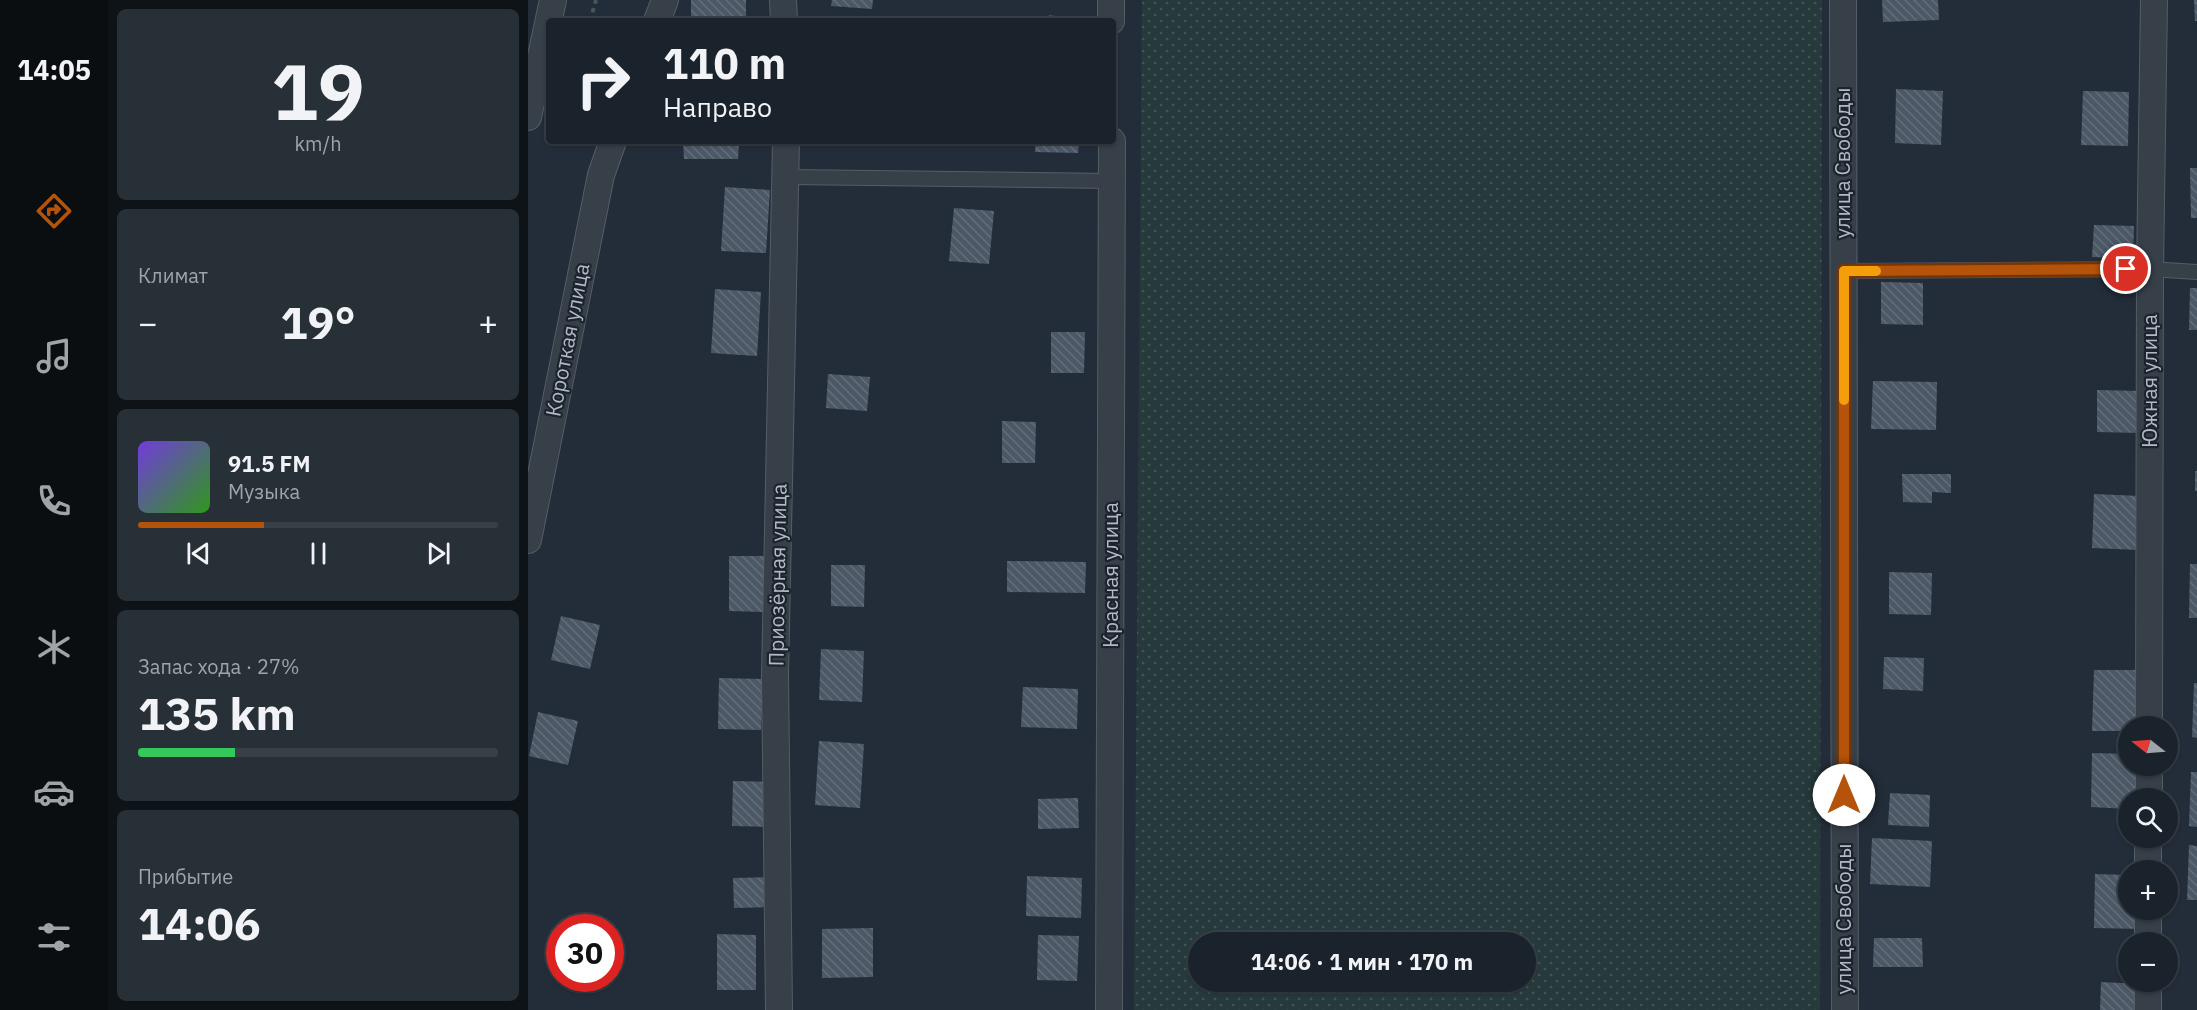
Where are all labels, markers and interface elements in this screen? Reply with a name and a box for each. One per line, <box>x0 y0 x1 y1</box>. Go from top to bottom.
text: 110 m <box>663 36 786 91</box>
text: 19 <box>271 40 365 141</box>
icon: right <box>564 42 642 120</box>
text: 14:05 <box>17 52 91 87</box>
street label: улица Свободы <box>1828 87 1856 239</box>
text: Направо <box>663 89 772 124</box>
text: km/h <box>294 130 342 157</box>
icon: directions <box>33 190 75 232</box>
pin <box>2100 243 2151 294</box>
icon: arrive <box>2109 252 2142 285</box>
street label: Короткая улица <box>538 261 596 419</box>
text: Климат <box>138 262 208 289</box>
text: 19° <box>280 293 356 351</box>
text: − <box>138 301 158 344</box>
text: + <box>478 301 498 344</box>
street label: Южная улица <box>2135 314 2163 448</box>
icon: music <box>33 335 75 377</box>
text: 91.5 FM <box>228 449 311 478</box>
text: Музыка <box>228 478 300 505</box>
icon: phone <box>33 480 75 522</box>
street label: Приозёрная улица <box>761 483 793 667</box>
street label: Красная улица <box>1096 502 1124 648</box>
icon: previous <box>182 537 215 570</box>
icon: pause <box>302 537 335 570</box>
icon: next <box>422 537 455 570</box>
icon: climate <box>33 626 75 668</box>
text: Запас хода · 27% <box>138 653 300 680</box>
text: 135 km <box>138 684 296 742</box>
north arrow <box>2118 716 2178 776</box>
map controls <box>2118 716 2178 992</box>
position arrow <box>1812 763 1876 827</box>
icon: car <box>33 771 75 813</box>
button: search <box>2118 788 2178 848</box>
street label: улица Свободы <box>1829 843 1857 995</box>
button: + <box>2118 860 2178 920</box>
text: Прибытие <box>138 863 233 890</box>
text: 14:06 <box>138 894 261 952</box>
speed limit sign: 30 <box>546 914 624 992</box>
icon: filters <box>33 916 75 958</box>
button: − <box>2118 932 2178 992</box>
text: 14:06 · 1 мин · 170 m <box>1251 947 1473 976</box>

